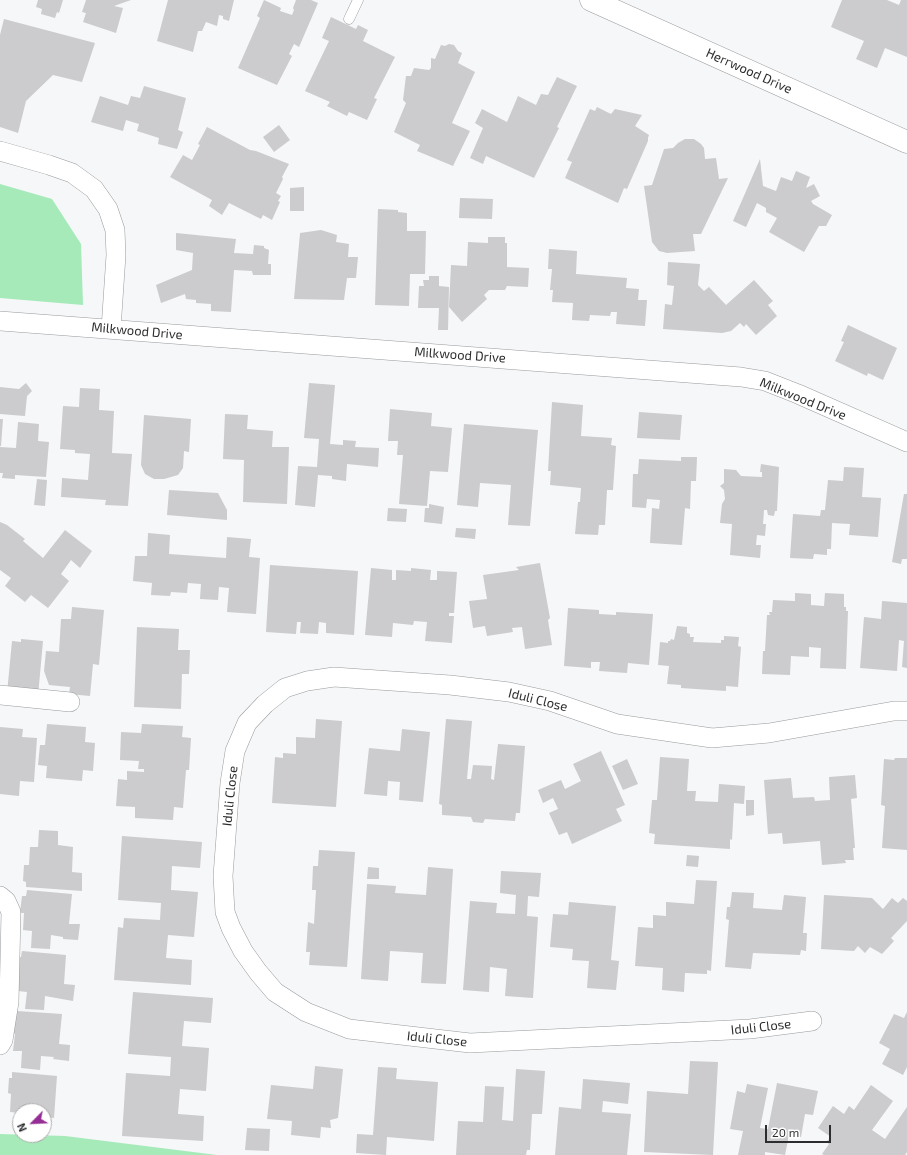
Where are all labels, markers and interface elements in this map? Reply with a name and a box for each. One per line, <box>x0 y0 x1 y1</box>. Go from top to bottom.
street label: Herrwood Drive <box>703 45 795 97</box>
street label: Milkwood Drive <box>91 319 183 343</box>
street label: Milkwood Drive <box>414 344 506 366</box>
street label: Milkwood Drive <box>758 375 848 423</box>
street label: Iduli Close <box>507 685 569 715</box>
street label: Iduli Close <box>219 765 241 827</box>
street label: Iduli Close <box>730 1016 792 1038</box>
street label: Iduli Close <box>406 1028 468 1050</box>
north arrow <box>12 1103 52 1143</box>
scale bar <box>767 1117 833 1143</box>
text: N <box>14 1121 29 1134</box>
text: 20 m <box>772 1125 799 1139</box>

